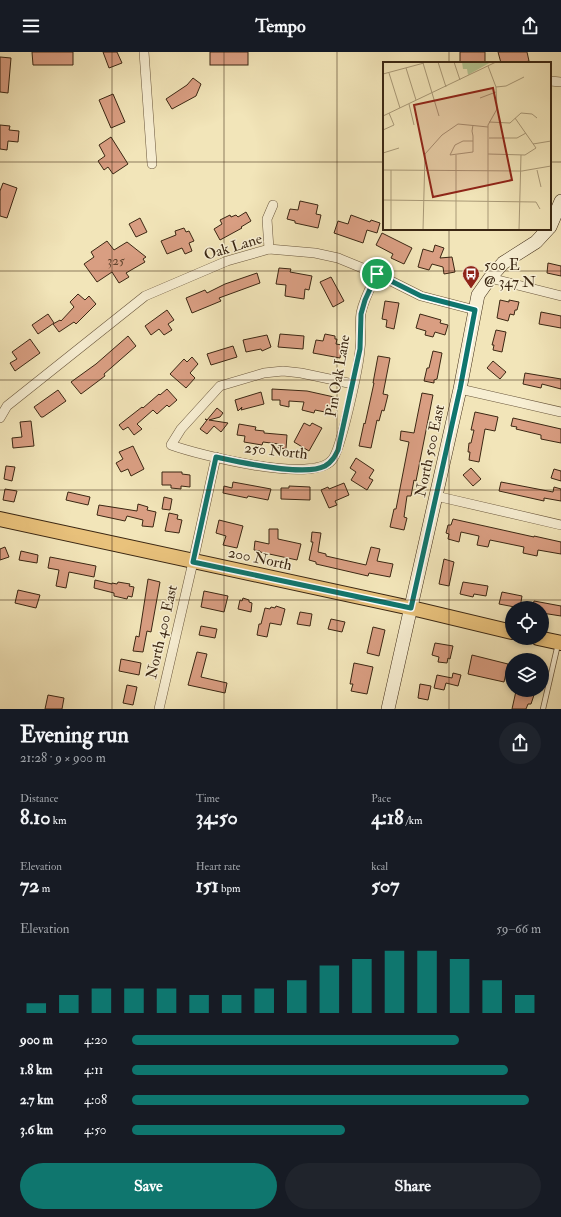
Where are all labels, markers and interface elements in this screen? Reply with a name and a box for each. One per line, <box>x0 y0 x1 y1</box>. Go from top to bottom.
icon: menu <box>20 15 42 37</box>
text: Tempo <box>255 15 306 38</box>
icon: share <box>519 15 541 37</box>
inset map <box>383 62 551 230</box>
street label: Oak Lane <box>202 229 264 265</box>
house number: 325 <box>107 253 125 269</box>
place label: 500 E @ 347 N <box>484 256 536 292</box>
pin <box>360 257 394 291</box>
icon: arrive <box>366 263 388 285</box>
bus stop icon: 500 E @ 347 N <box>461 264 481 289</box>
street label: Pin Oak Lane <box>321 333 355 419</box>
street label: North 500 East <box>411 403 449 499</box>
street label: 250 North <box>243 438 309 464</box>
street label: 200 North <box>226 543 294 575</box>
street label: North 400 East <box>142 583 182 681</box>
map controls <box>505 601 549 697</box>
button: locate <box>505 601 549 645</box>
button: layers <box>505 653 549 697</box>
text: Evening run <box>20 721 129 749</box>
button: share <box>499 722 541 764</box>
text: 21:28 · 9 × 900 m <box>20 750 106 766</box>
text: Distance <box>20 792 58 805</box>
text: Time <box>196 792 220 805</box>
text: Pace <box>371 792 391 805</box>
text: 8.10 <box>20 805 51 830</box>
text: 34:50 <box>196 805 238 830</box>
text: 4:18 <box>371 805 404 830</box>
text: km <box>51 814 67 827</box>
text: /km <box>404 814 423 827</box>
text: Elevation <box>20 860 62 873</box>
text: Heart rate <box>196 860 240 873</box>
text: kcal <box>371 860 388 873</box>
text: 72 <box>20 873 39 898</box>
text: 151 <box>196 873 219 898</box>
text: 507 <box>371 873 399 898</box>
text: m <box>39 882 50 895</box>
text: bpm <box>219 882 240 895</box>
text: Elevation <box>20 921 70 937</box>
text: 59–66 m <box>496 921 541 937</box>
text: 900 m <box>20 1032 53 1048</box>
text: 4:20 <box>84 1032 107 1048</box>
text: 1.8 km <box>20 1062 52 1078</box>
text: 4:11 <box>84 1062 104 1078</box>
text: 2.7 km <box>20 1092 54 1108</box>
text: 4:08 <box>84 1092 107 1108</box>
text: 3.6 km <box>20 1122 53 1138</box>
text: 4:50 <box>84 1122 107 1138</box>
button: Save <box>20 1163 277 1209</box>
button: Share <box>285 1163 541 1209</box>

